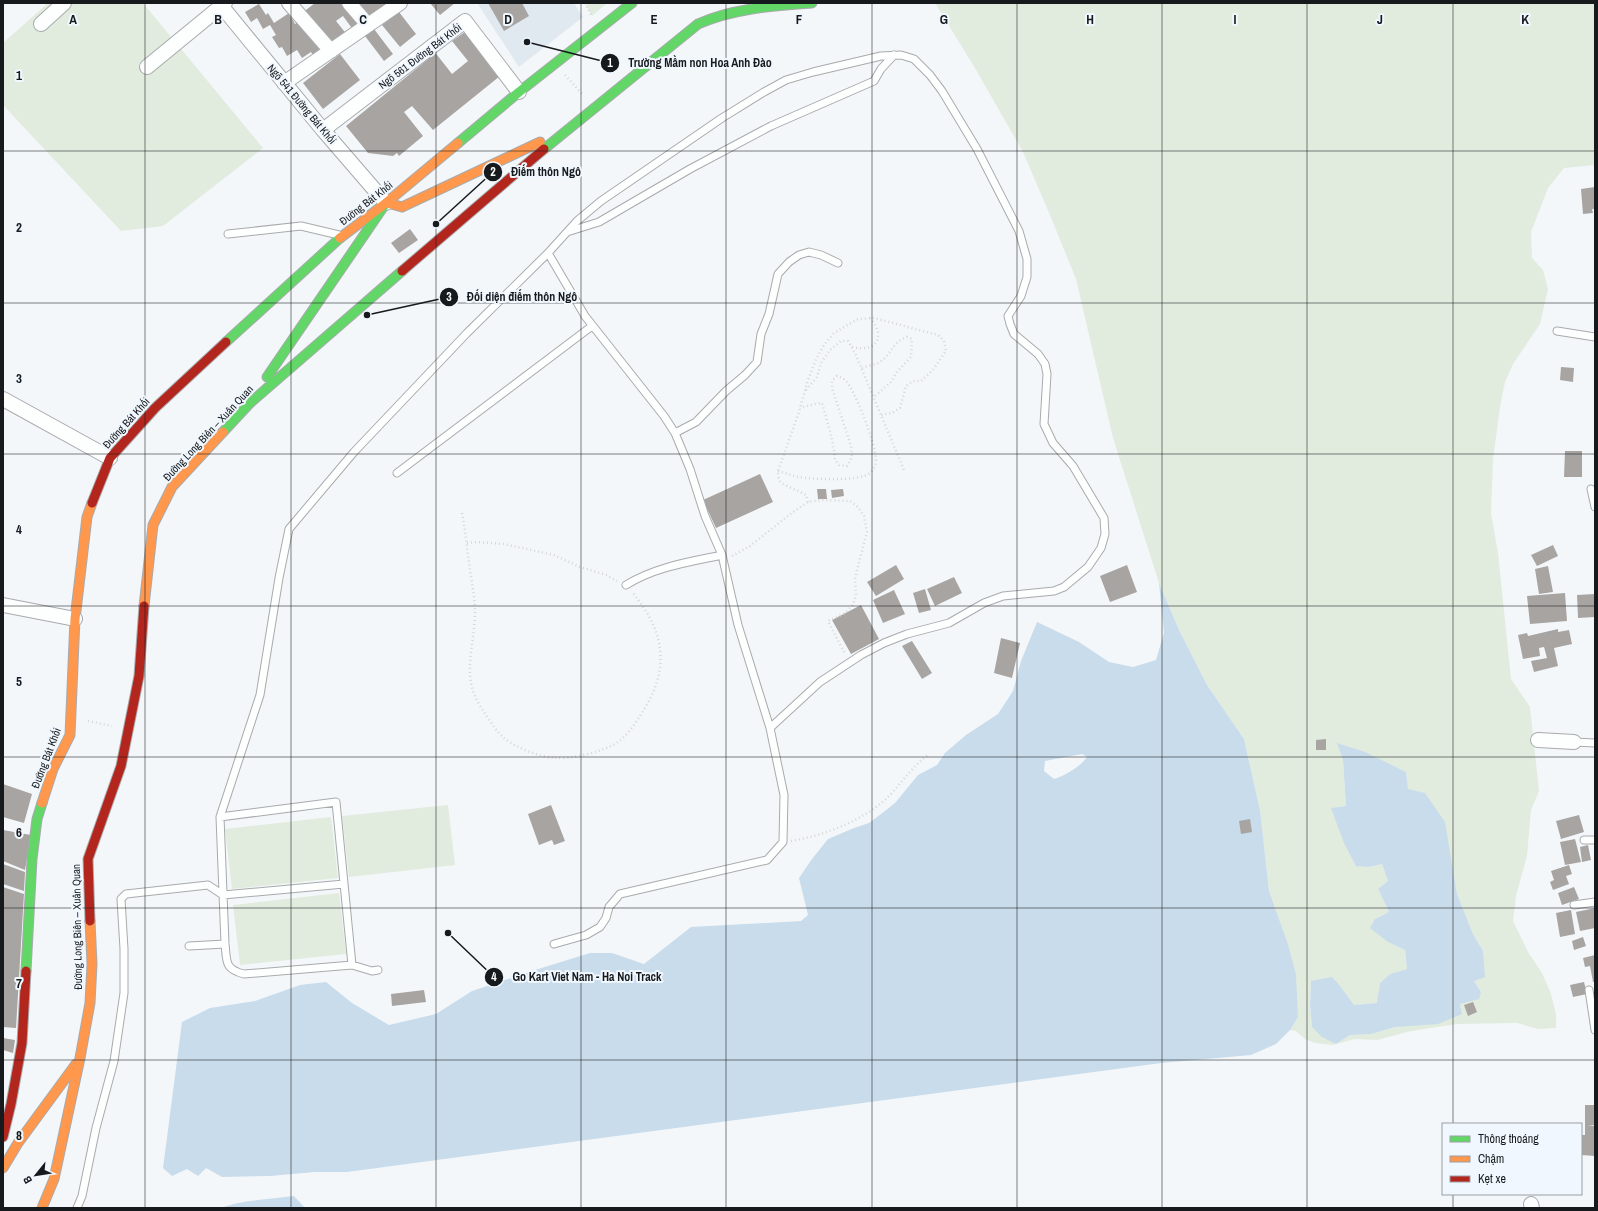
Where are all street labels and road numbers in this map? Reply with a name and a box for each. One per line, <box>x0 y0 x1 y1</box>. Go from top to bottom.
street label: Ngõ 561 Đường Bát Khối <box>376 20 464 92</box>
street label: Ngõ 541 Đường Bát Khối <box>264 61 340 147</box>
street label: Đường Bát Khối <box>337 178 395 228</box>
street label: Đường Long Biên – Xuân Quan <box>160 382 256 484</box>
street label: Đường Bát Khối <box>99 395 153 451</box>
street label: Đường Bát Khối <box>28 726 64 790</box>
street label: Đường Long Biên – Xuân Quan <box>69 864 85 990</box>

